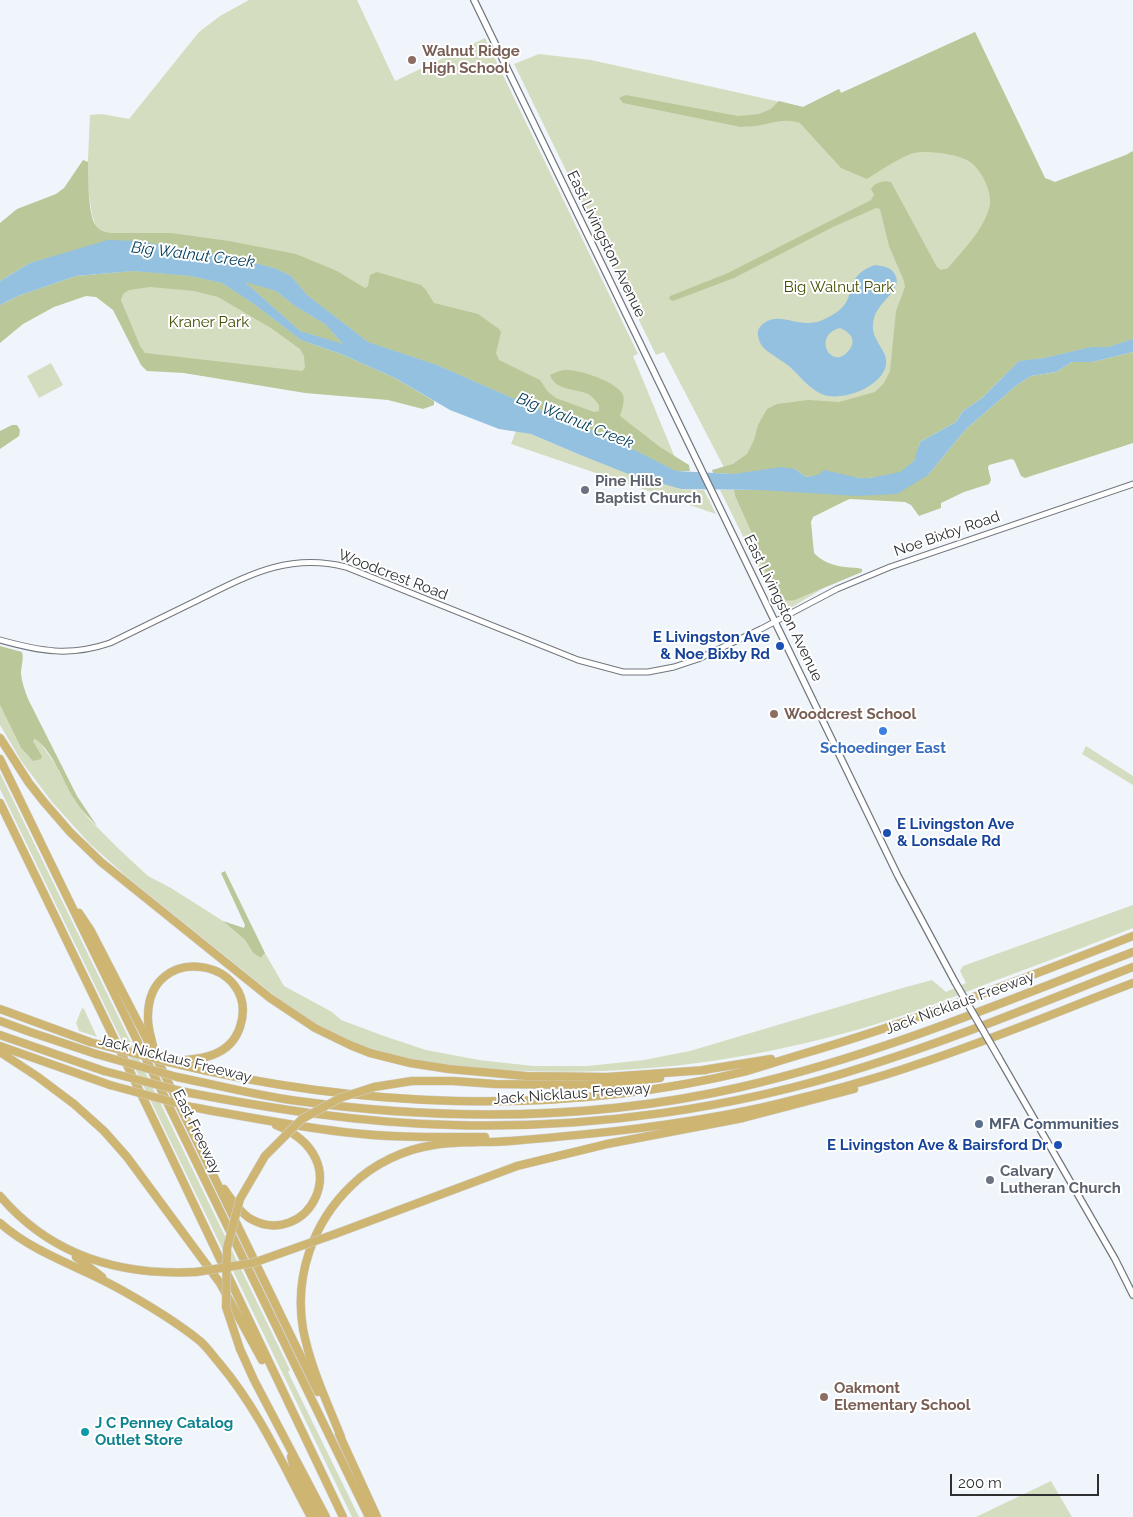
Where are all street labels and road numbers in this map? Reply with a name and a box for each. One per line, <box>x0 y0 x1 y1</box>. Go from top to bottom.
street label: East Livingston Avenue <box>563 168 649 320</box>
street label: Noe Bixby Road <box>892 507 1002 561</box>
street label: East Livingston Avenue <box>740 532 826 684</box>
street label: Woodcrest Road <box>336 546 450 604</box>
street label: Jack Nicklaus Freeway <box>883 968 1037 1038</box>
street label: Jack Nicklaus Freeway <box>97 1031 253 1087</box>
street label: Jack Nicklaus Freeway <box>493 1080 651 1108</box>
street label: East Freeway <box>169 1087 225 1177</box>

